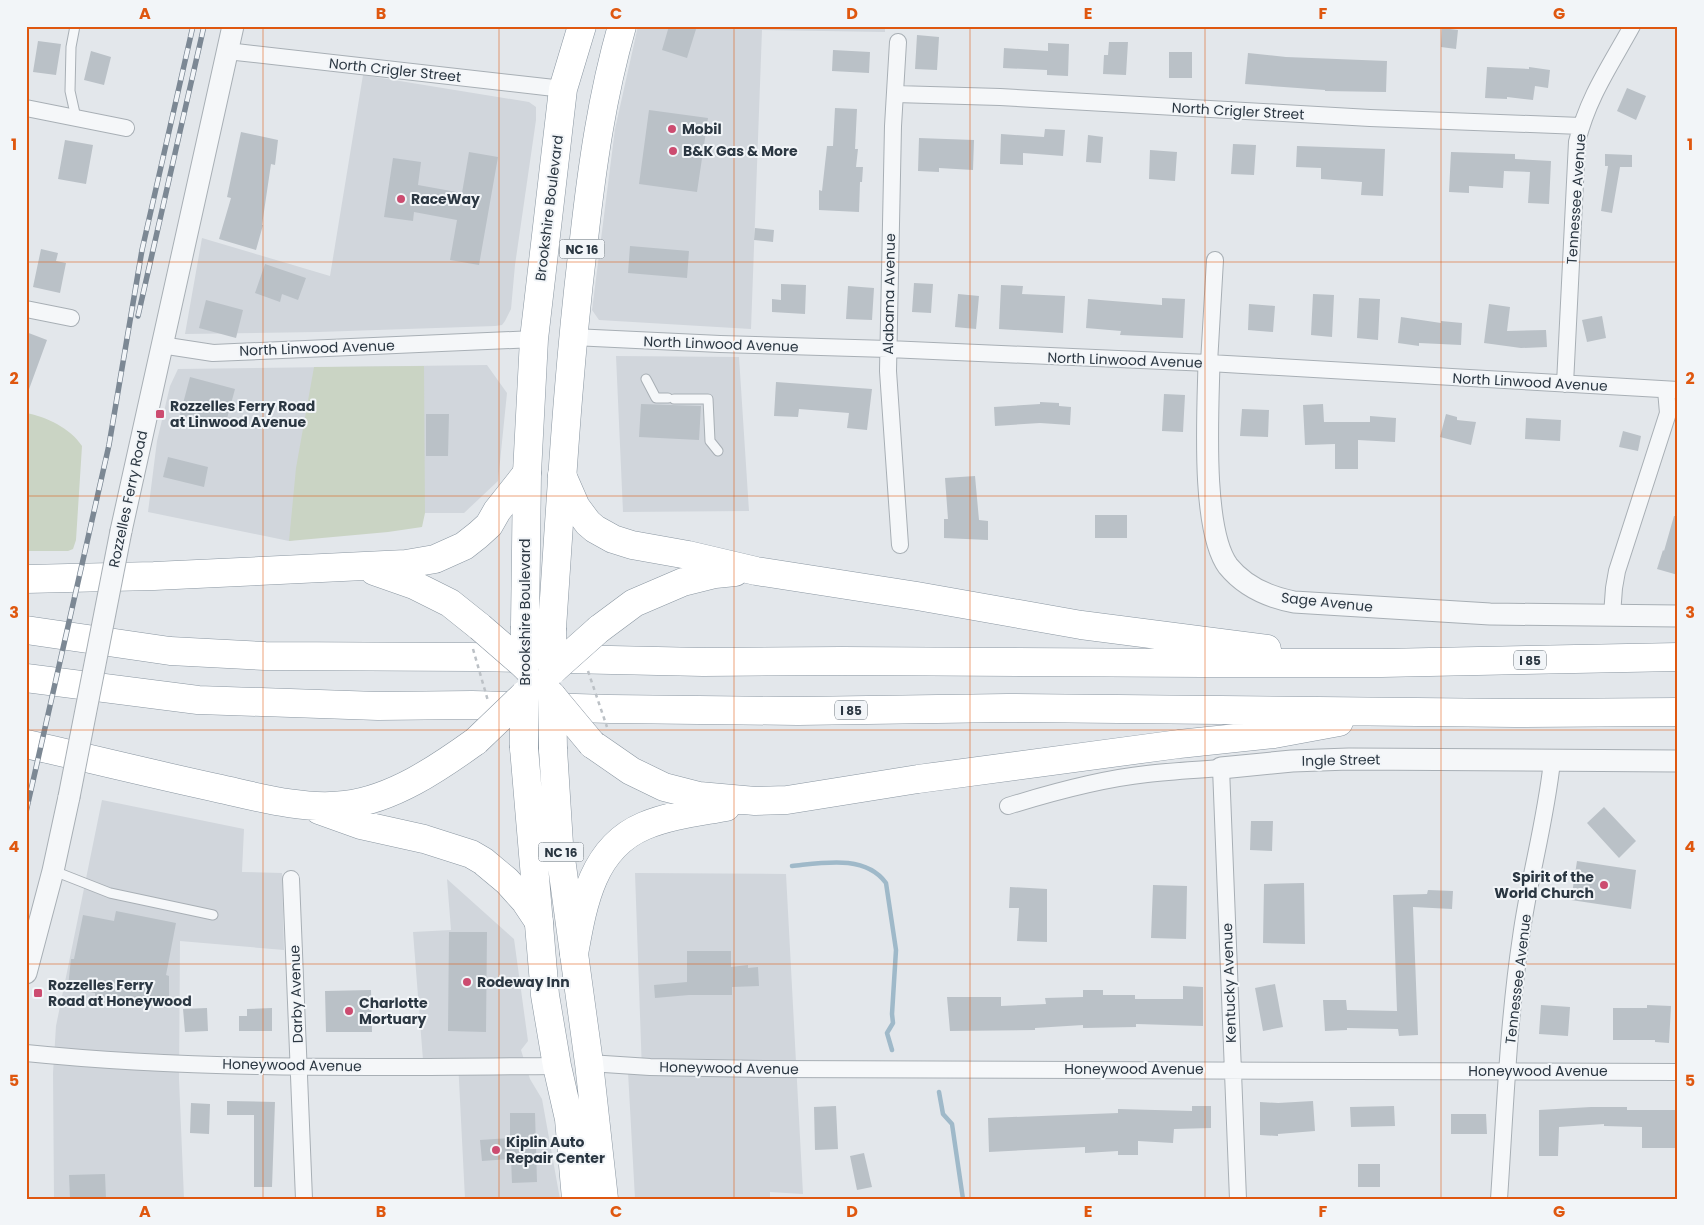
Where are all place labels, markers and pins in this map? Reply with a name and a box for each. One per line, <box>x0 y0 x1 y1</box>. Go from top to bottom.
place label: Mobil <box>682 119 722 139</box>
marker: Mobil <box>666 123 678 135</box>
place label: B&K Gas & More <box>683 141 798 161</box>
marker: B&K Gas & More <box>667 145 679 157</box>
place label: RaceWay <box>411 189 480 209</box>
marker: RaceWay <box>395 193 407 205</box>
place label: Rozzelles Ferry Road at Linwood Avenue <box>170 396 315 432</box>
marker: Rozzelles Ferry Road at Linwood Avenue <box>154 408 166 420</box>
place label: Spirit of the World Church <box>1494 867 1594 903</box>
marker: Spirit of the World Church <box>1598 879 1610 891</box>
place label: Rodeway Inn <box>477 972 570 992</box>
place label: Rozzelles Ferry Road at Honeywood <box>48 975 192 1011</box>
marker: Rodeway Inn <box>461 976 473 988</box>
marker: Rozzelles Ferry Road at Honeywood <box>32 987 44 999</box>
place label: Charlotte Mortuary <box>359 993 428 1029</box>
marker: Charlotte Mortuary <box>343 1005 355 1017</box>
place label: Kiplin Auto Repair Center <box>506 1132 605 1168</box>
marker: Kiplin Auto Repair Center <box>490 1144 502 1156</box>

